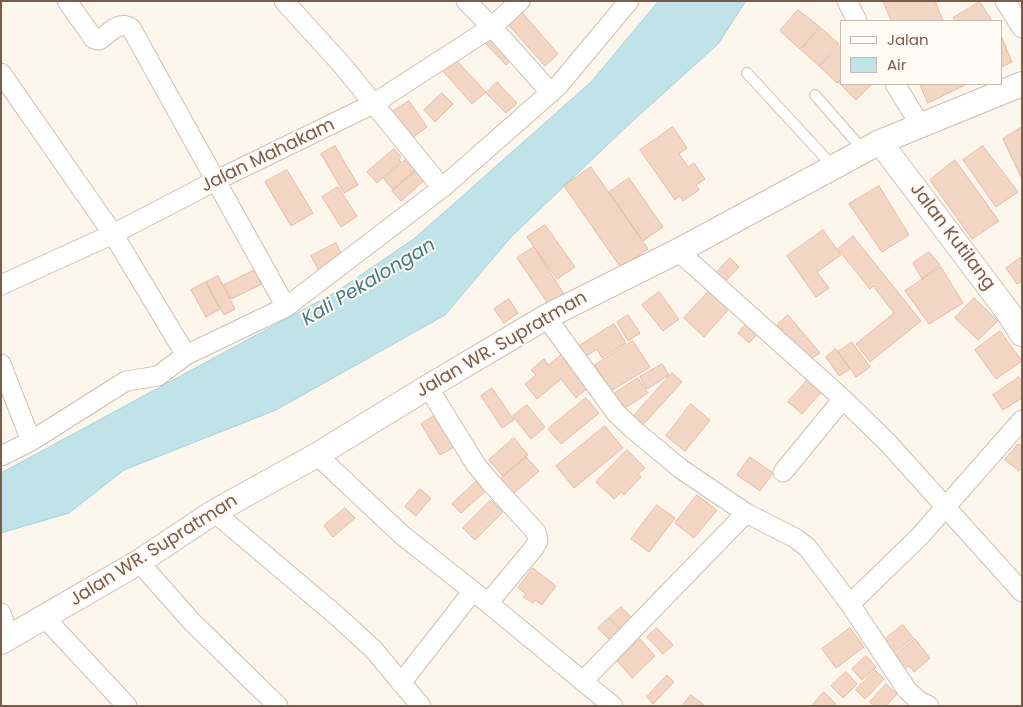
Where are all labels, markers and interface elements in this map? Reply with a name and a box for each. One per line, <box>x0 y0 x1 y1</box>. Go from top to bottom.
legend <box>840 20 1003 85</box>
text: Jalan <box>887 29 929 50</box>
text: Air <box>887 54 906 75</box>
street label: Jalan Mahakam <box>198 114 338 198</box>
street label: Jalan Kutilang <box>905 179 999 295</box>
water label: Kali Pekalongan <box>298 234 440 332</box>
street label: Jalan WR. Supratman <box>413 287 591 403</box>
street label: Jalan WR. Supratman <box>66 491 242 611</box>

